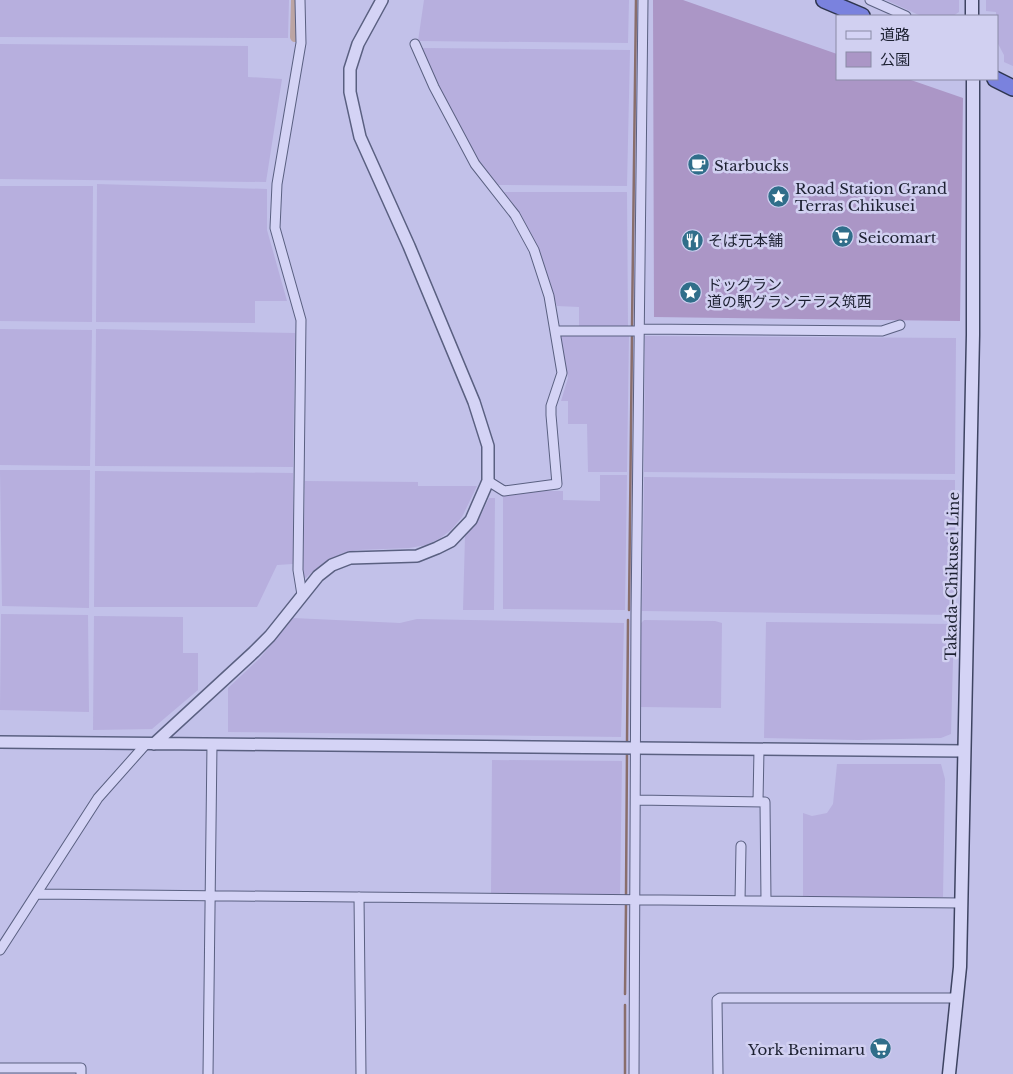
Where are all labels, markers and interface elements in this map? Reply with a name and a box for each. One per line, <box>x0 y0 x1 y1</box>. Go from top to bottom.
legend <box>836 15 998 80</box>
text: 道路 <box>880 25 910 44</box>
text: 公園 <box>880 50 910 69</box>
cafe icon: Starbucks <box>686 153 710 177</box>
place label: Starbucks <box>714 156 789 175</box>
place label: Road Station Grand Terras Chikusei <box>795 179 947 215</box>
place icon: Road Station Grand Terras Chikusei <box>767 185 791 209</box>
supermarket icon: Seicomart <box>830 225 854 249</box>
restaurant icon: そば元本舗 <box>680 228 704 252</box>
place label: Seicomart <box>858 228 937 247</box>
place label: そば元本舗 <box>708 231 783 250</box>
place label: ドッグラン 道の駅グランテラス筑西 <box>707 275 872 311</box>
place icon: ドッグラン 道の駅グランテラス筑西 <box>679 281 703 305</box>
street label: Takada-Chikusei Line <box>941 492 963 660</box>
supermarket icon: York Benimaru <box>869 1037 893 1061</box>
place label: York Benimaru <box>747 1040 865 1059</box>

